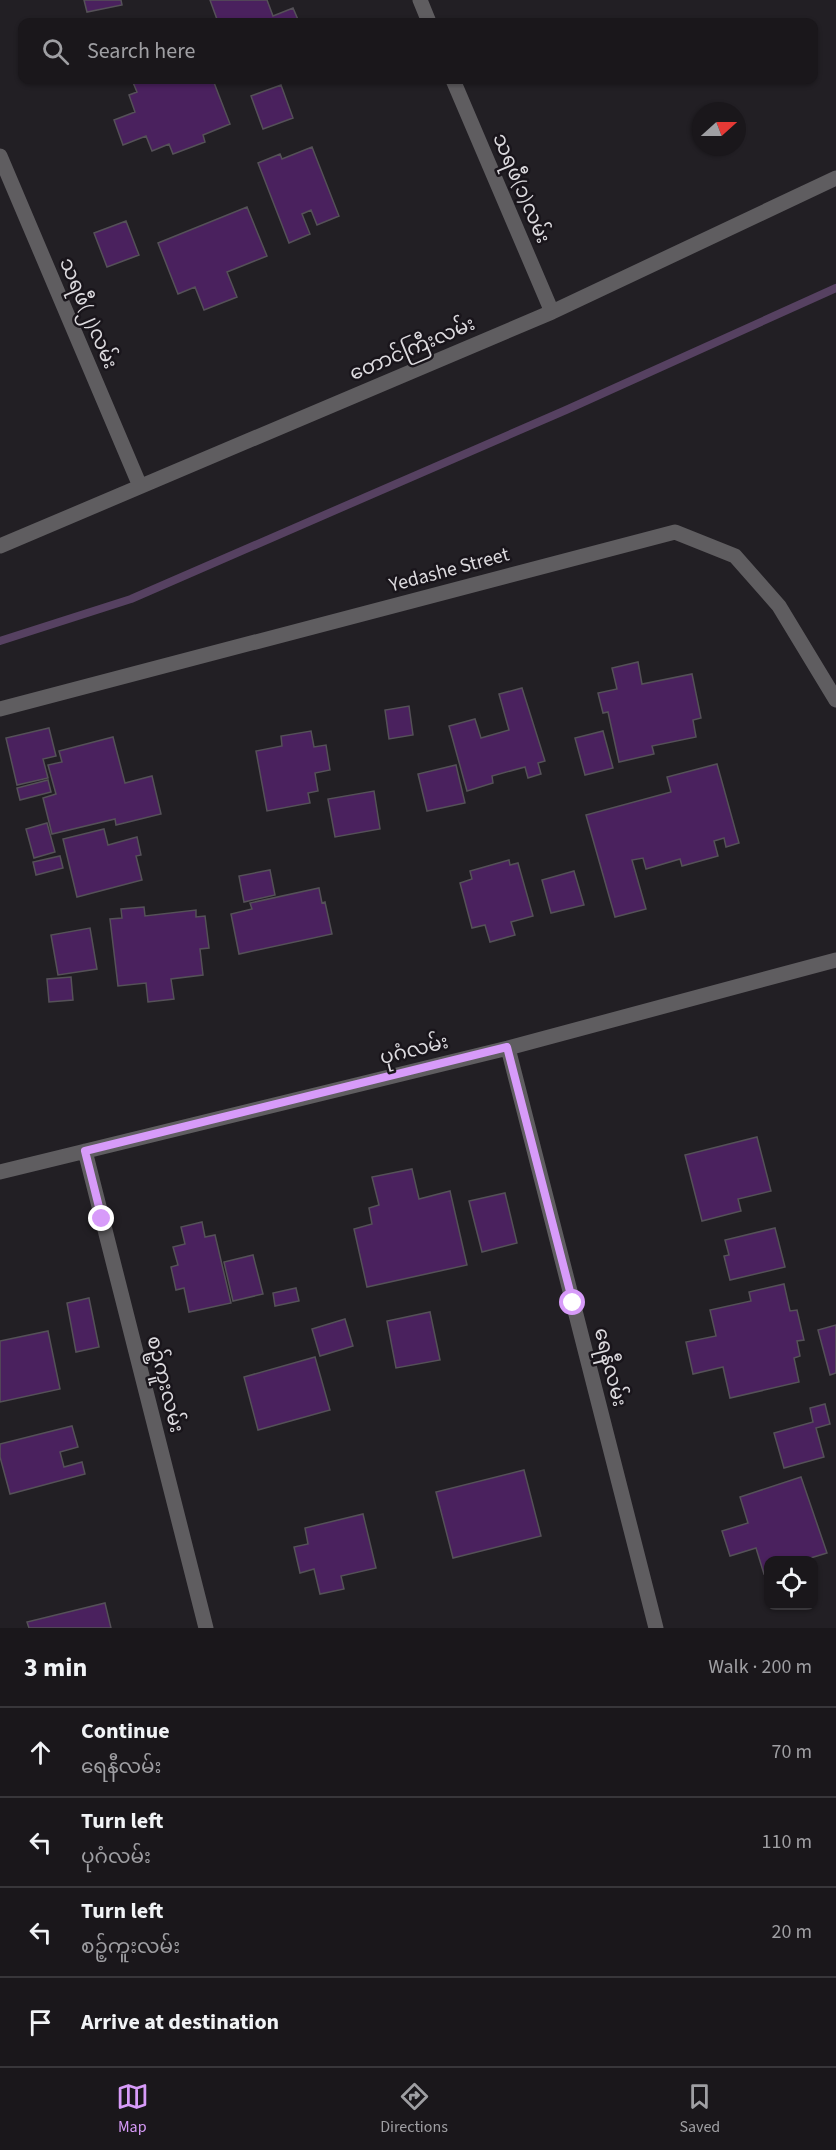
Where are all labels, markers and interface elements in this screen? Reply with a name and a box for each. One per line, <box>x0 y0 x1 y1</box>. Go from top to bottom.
search box <box>18 18 818 84</box>
icon: search <box>39 35 72 68</box>
text: Search here <box>87 35 195 67</box>
north arrow <box>692 102 746 156</box>
street label: သရဖီ(၁)လမ်း <box>484 129 558 248</box>
street label: သရဖီ(၂)လမ်း <box>51 253 125 374</box>
street label: တောင်ကြီးလမ်း <box>345 309 480 389</box>
street label: Yedashe Street <box>385 540 513 600</box>
street label: ပုဂံလမ်း <box>377 1027 452 1074</box>
route end <box>88 1205 114 1231</box>
route start <box>559 1289 585 1315</box>
street label: ရေနီလမ်း <box>586 1325 634 1410</box>
street label: စဉ့်ကူးလမ်း <box>138 1333 192 1436</box>
map controls <box>764 1556 818 1610</box>
button: locate <box>764 1556 818 1610</box>
text: 3 min <box>24 1649 87 1686</box>
text: Walk · 200 m <box>708 1653 812 1681</box>
text: Continue <box>81 1715 170 1747</box>
icon: ahead <box>24 1736 57 1769</box>
text: 70 m <box>772 1738 812 1766</box>
text: ရေနီလမ်း <box>81 1753 162 1781</box>
text: Turn left <box>81 1805 163 1837</box>
icon: left <box>24 1826 57 1859</box>
text: 110 m <box>762 1828 812 1856</box>
text: ပုဂံလမ်း <box>81 1843 151 1871</box>
text: Turn left <box>81 1895 163 1927</box>
icon: left <box>24 1916 57 1949</box>
text: 20 m <box>772 1918 812 1946</box>
text: စဉ့်ကူးလမ်း <box>81 1933 180 1961</box>
icon: arrive <box>24 2006 57 2039</box>
text: Arrive at destination <box>81 2006 279 2038</box>
tab: Map <box>116 2080 149 2138</box>
tab: Directions <box>380 2080 448 2138</box>
tab: Saved <box>679 2080 720 2138</box>

